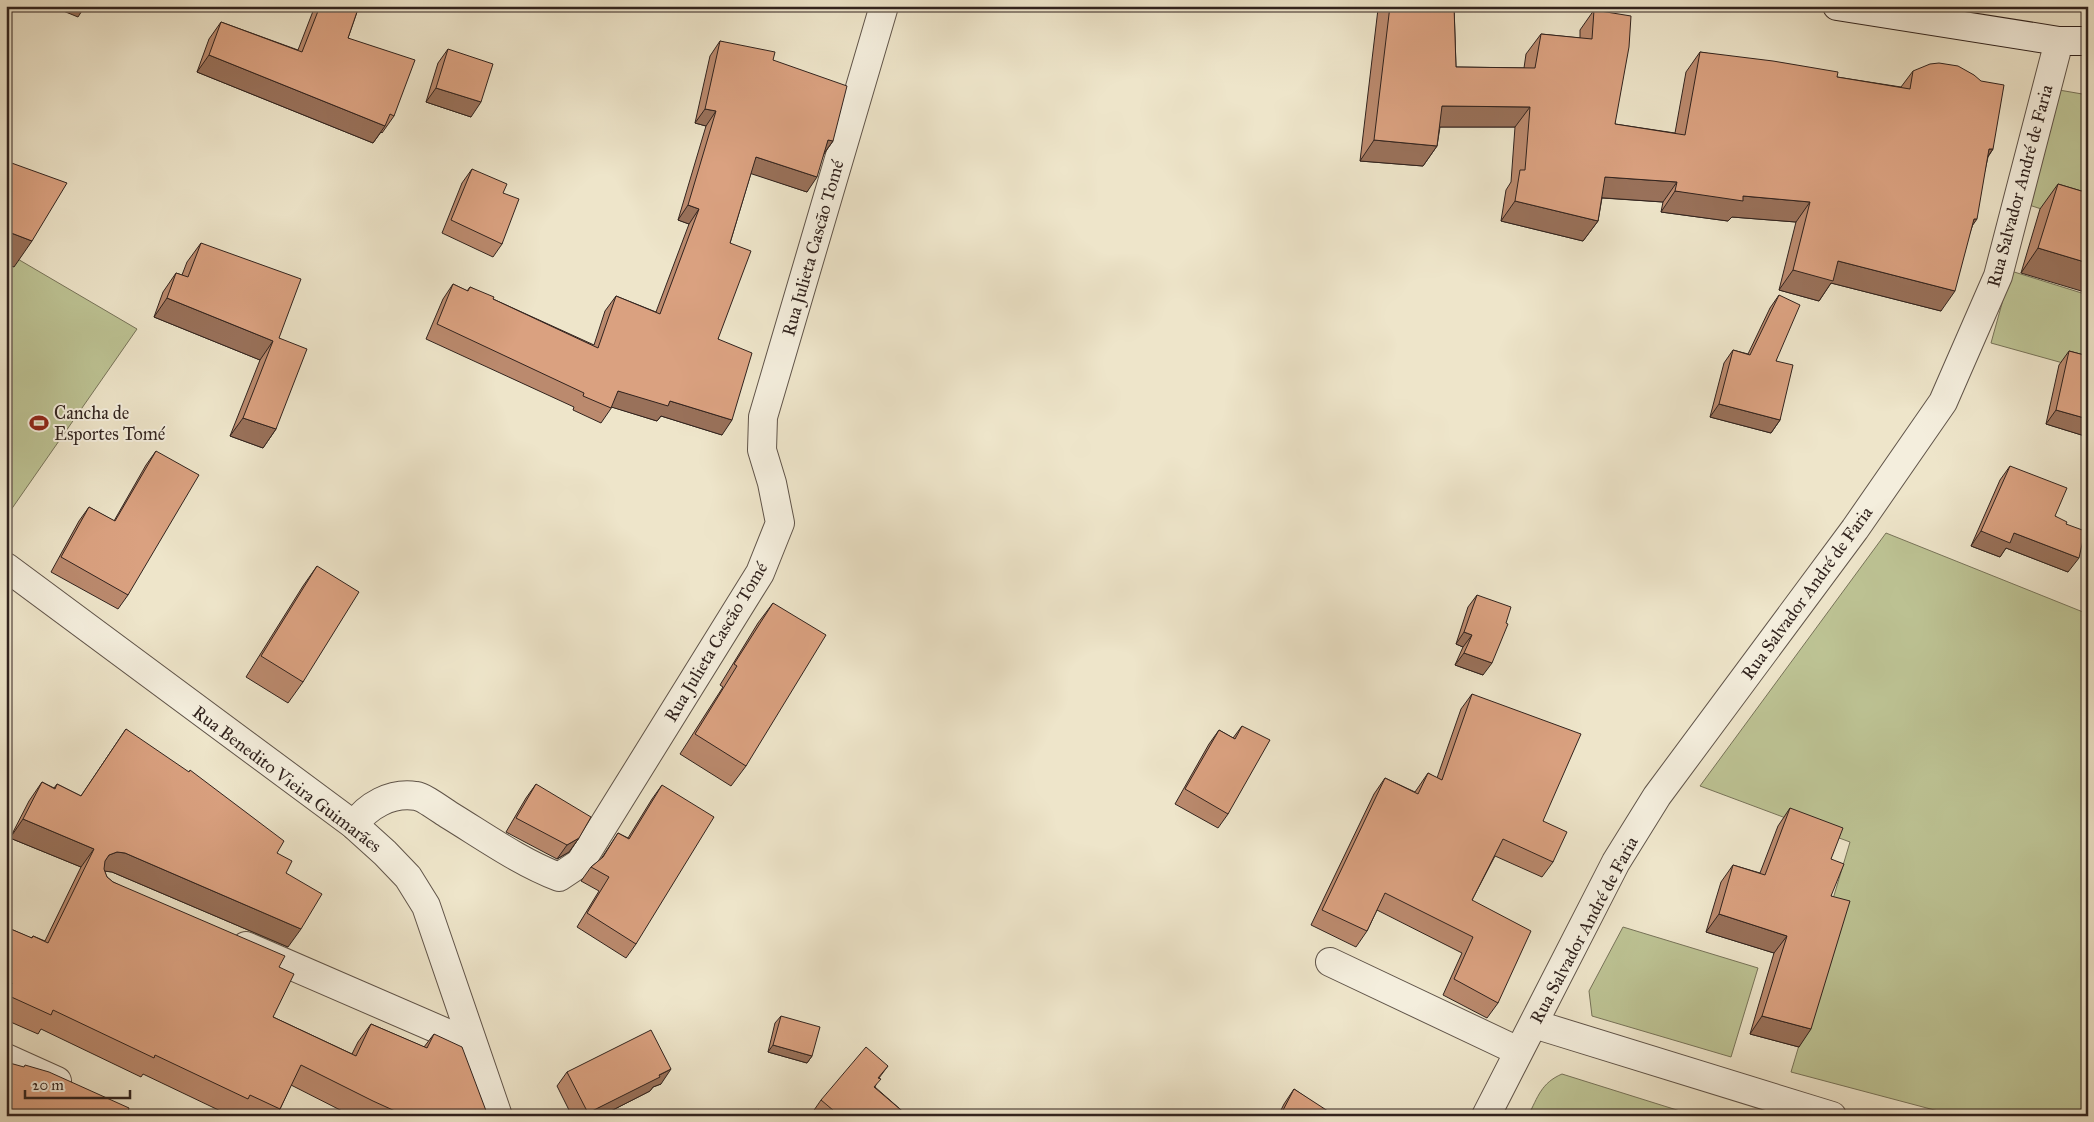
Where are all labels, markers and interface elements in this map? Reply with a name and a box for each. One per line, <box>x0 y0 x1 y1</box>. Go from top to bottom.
street label: Rua Salvador André de Faria <box>1982 82 2058 290</box>
street label: Rua Julieta Cascão Tomé <box>777 157 850 339</box>
place label: Cancha de Esportes Tomé <box>54 402 166 445</box>
sports icon: Cancha de Esportes Tomé <box>28 412 50 434</box>
street label: Rua Salvador André de Faria <box>1737 502 1877 684</box>
street label: Rua Julieta Cascão Tomé <box>660 558 774 726</box>
street label: Rua Benedito Vieira Guimarães <box>188 701 386 857</box>
street label: Rua Salvador André de Faria <box>1525 832 1643 1027</box>
scale bar <box>25 1067 130 1099</box>
text: 20 m <box>32 1076 64 1094</box>

